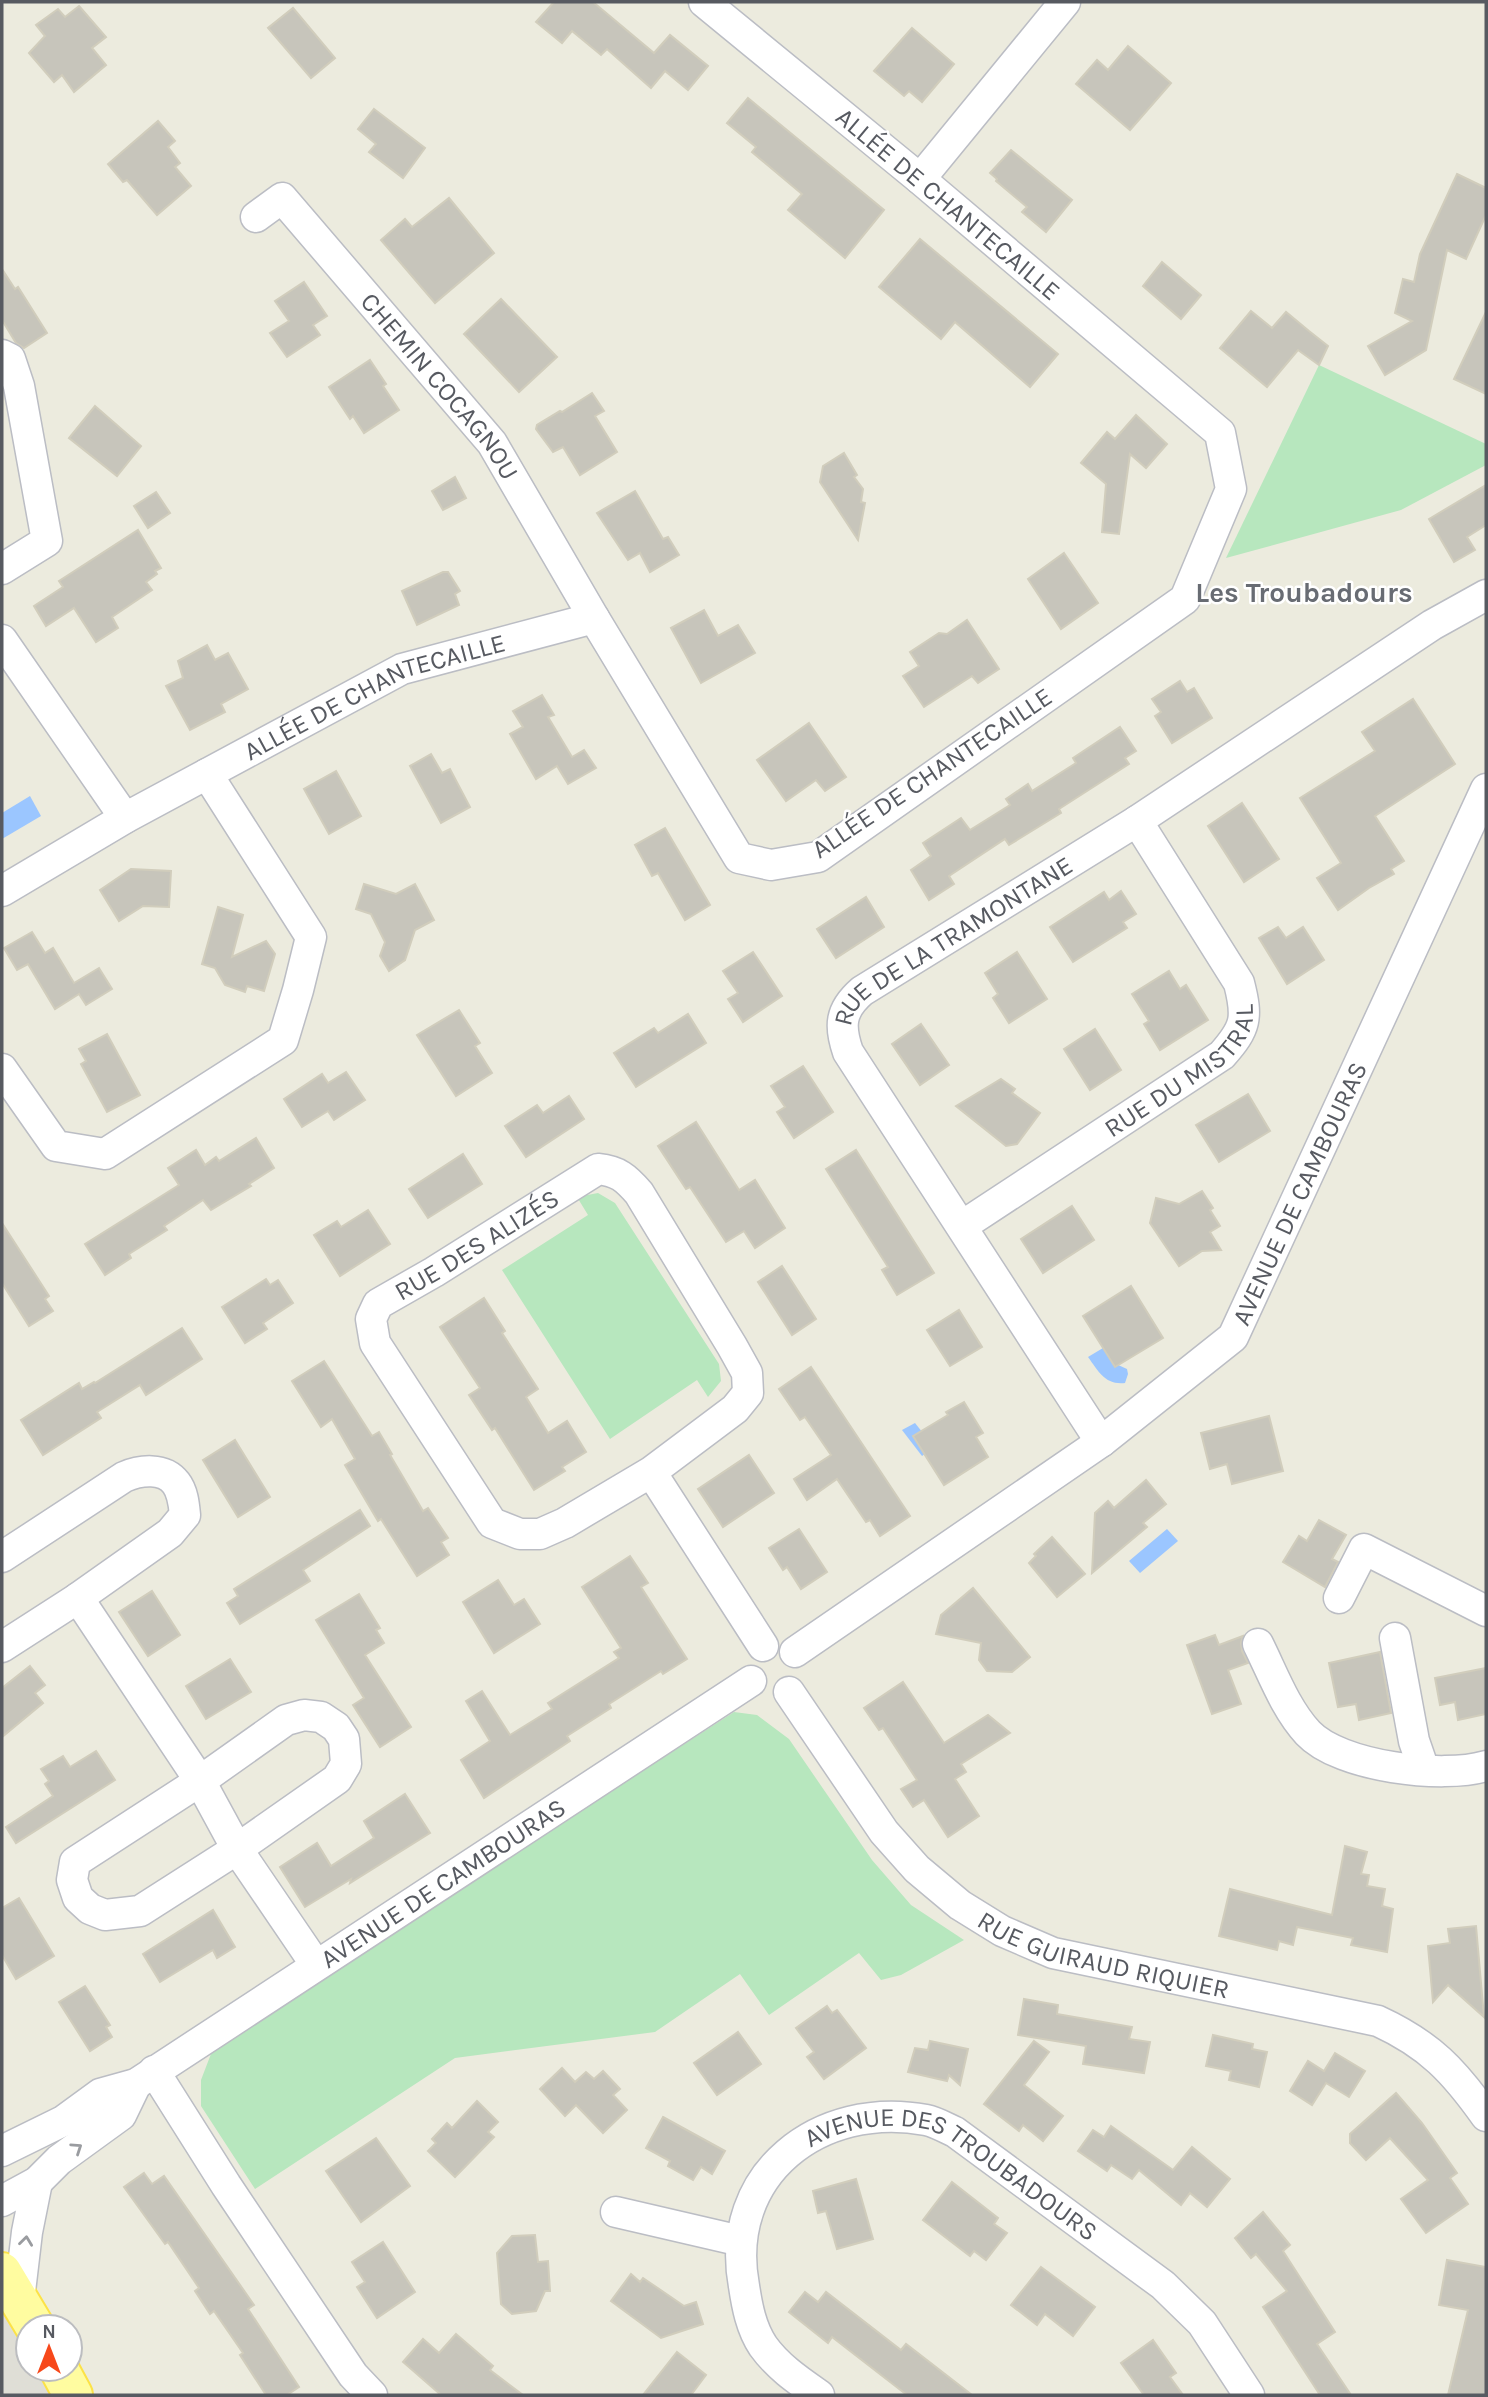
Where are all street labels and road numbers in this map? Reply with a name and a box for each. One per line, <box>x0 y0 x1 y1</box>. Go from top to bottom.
street label: ALLÉE DE CHANTECAILLE <box>830 100 1067 307</box>
street label: CHEMIN COCAGNOU <box>354 286 525 485</box>
street label: ALLÉE DE CHANTECAILLE <box>239 627 509 767</box>
street label: ALLÉE DE CHANTECAILLE <box>805 680 1058 865</box>
street label: RUE DE LA TRAMONTANE <box>827 849 1078 1029</box>
street label: RUE DU MISTRAL <box>1098 1004 1260 1144</box>
street label: AVENUE DE CAMBOURAS <box>1225 1057 1373 1330</box>
street label: RUE DES ALIZÉS <box>389 1182 564 1307</box>
street label: AVENUE DE CAMBOURAS <box>315 1791 571 1974</box>
street label: RUE GUIRAUD RIQUIER <box>972 1904 1232 2005</box>
street label: AVENUE DES TROUBADOURS <box>798 2101 1104 2247</box>

